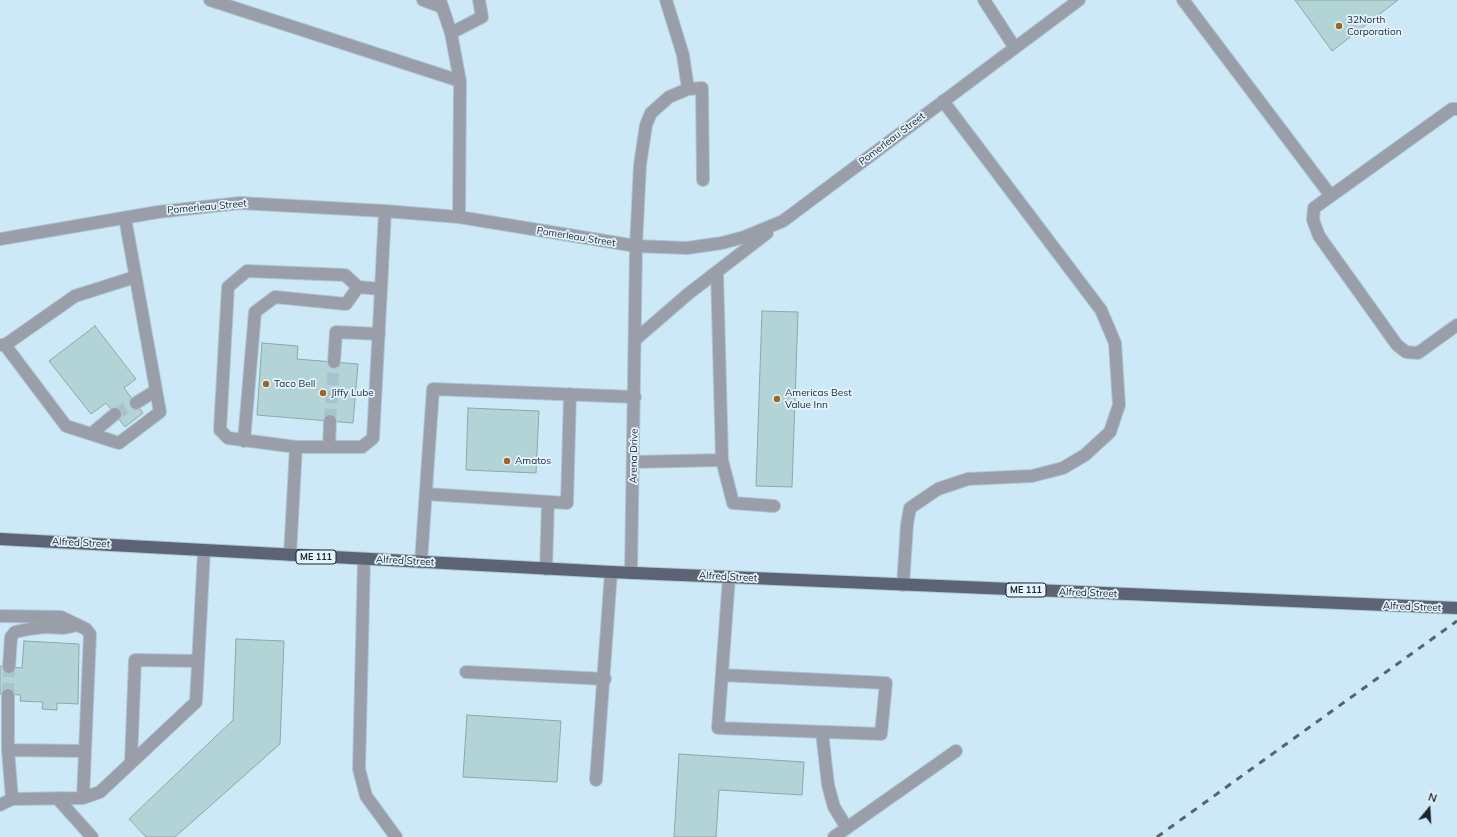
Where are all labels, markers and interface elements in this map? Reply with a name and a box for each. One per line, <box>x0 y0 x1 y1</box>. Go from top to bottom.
place label: 32North Corporation <box>1347 14 1402 38</box>
marker: 32North Corporation <box>1334 21 1344 31</box>
street label: Pomerleau Street <box>857 110 927 168</box>
street label: Pomerleau Street <box>167 198 247 216</box>
street label: Pomerleau Street <box>536 225 616 249</box>
place label: Taco Bell <box>274 378 315 390</box>
marker: Taco Bell <box>261 379 271 389</box>
place label: Jiffy Lube <box>331 387 374 399</box>
place label: Americas Best Value Inn <box>785 387 852 410</box>
marker: Jiffy Lube <box>318 388 328 398</box>
marker: Americas Best Value Inn <box>772 394 782 404</box>
street label: Arena Drive <box>628 428 640 484</box>
place label: Amatos <box>515 455 551 467</box>
marker: Amatos <box>502 456 512 466</box>
street label: Alfred Street <box>52 535 110 551</box>
road number: ME 111 <box>296 550 336 564</box>
street label: Alfred Street <box>376 553 434 569</box>
street label: Alfred Street <box>699 569 757 585</box>
road number: ME 111 <box>1006 583 1046 597</box>
street label: Alfred Street <box>1059 586 1117 600</box>
street label: Alfred Street <box>1383 600 1441 614</box>
north arrow <box>1409 789 1449 829</box>
text: N <box>1427 790 1439 806</box>

